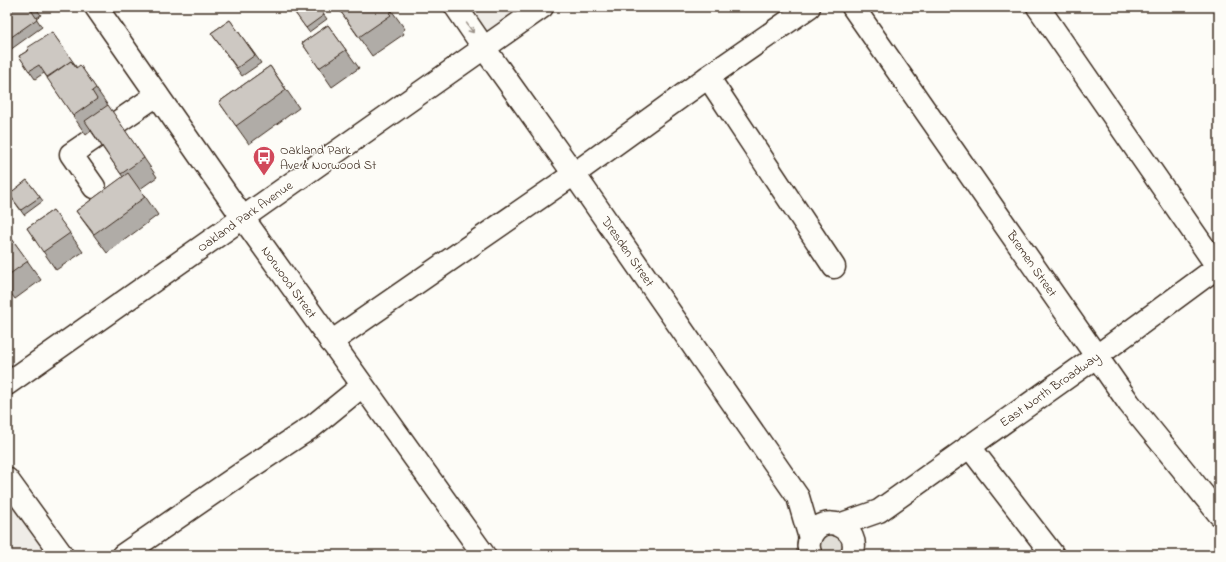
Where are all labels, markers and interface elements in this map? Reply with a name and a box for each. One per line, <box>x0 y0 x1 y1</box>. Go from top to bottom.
one-way arrow <box>466 22 474 33</box>
place label: Oakland Park Ave & Norwood St <box>280 141 377 175</box>
bus stop icon: Oakland Park Ave & Norwood St <box>251 144 277 177</box>
street label: Oakland Park Avenue <box>193 176 297 257</box>
street label: Dresden Street <box>596 212 659 291</box>
street label: Bremen Street <box>1002 226 1062 301</box>
street label: Norwood Street <box>256 242 322 323</box>
street label: East North Broadway <box>996 347 1105 432</box>

